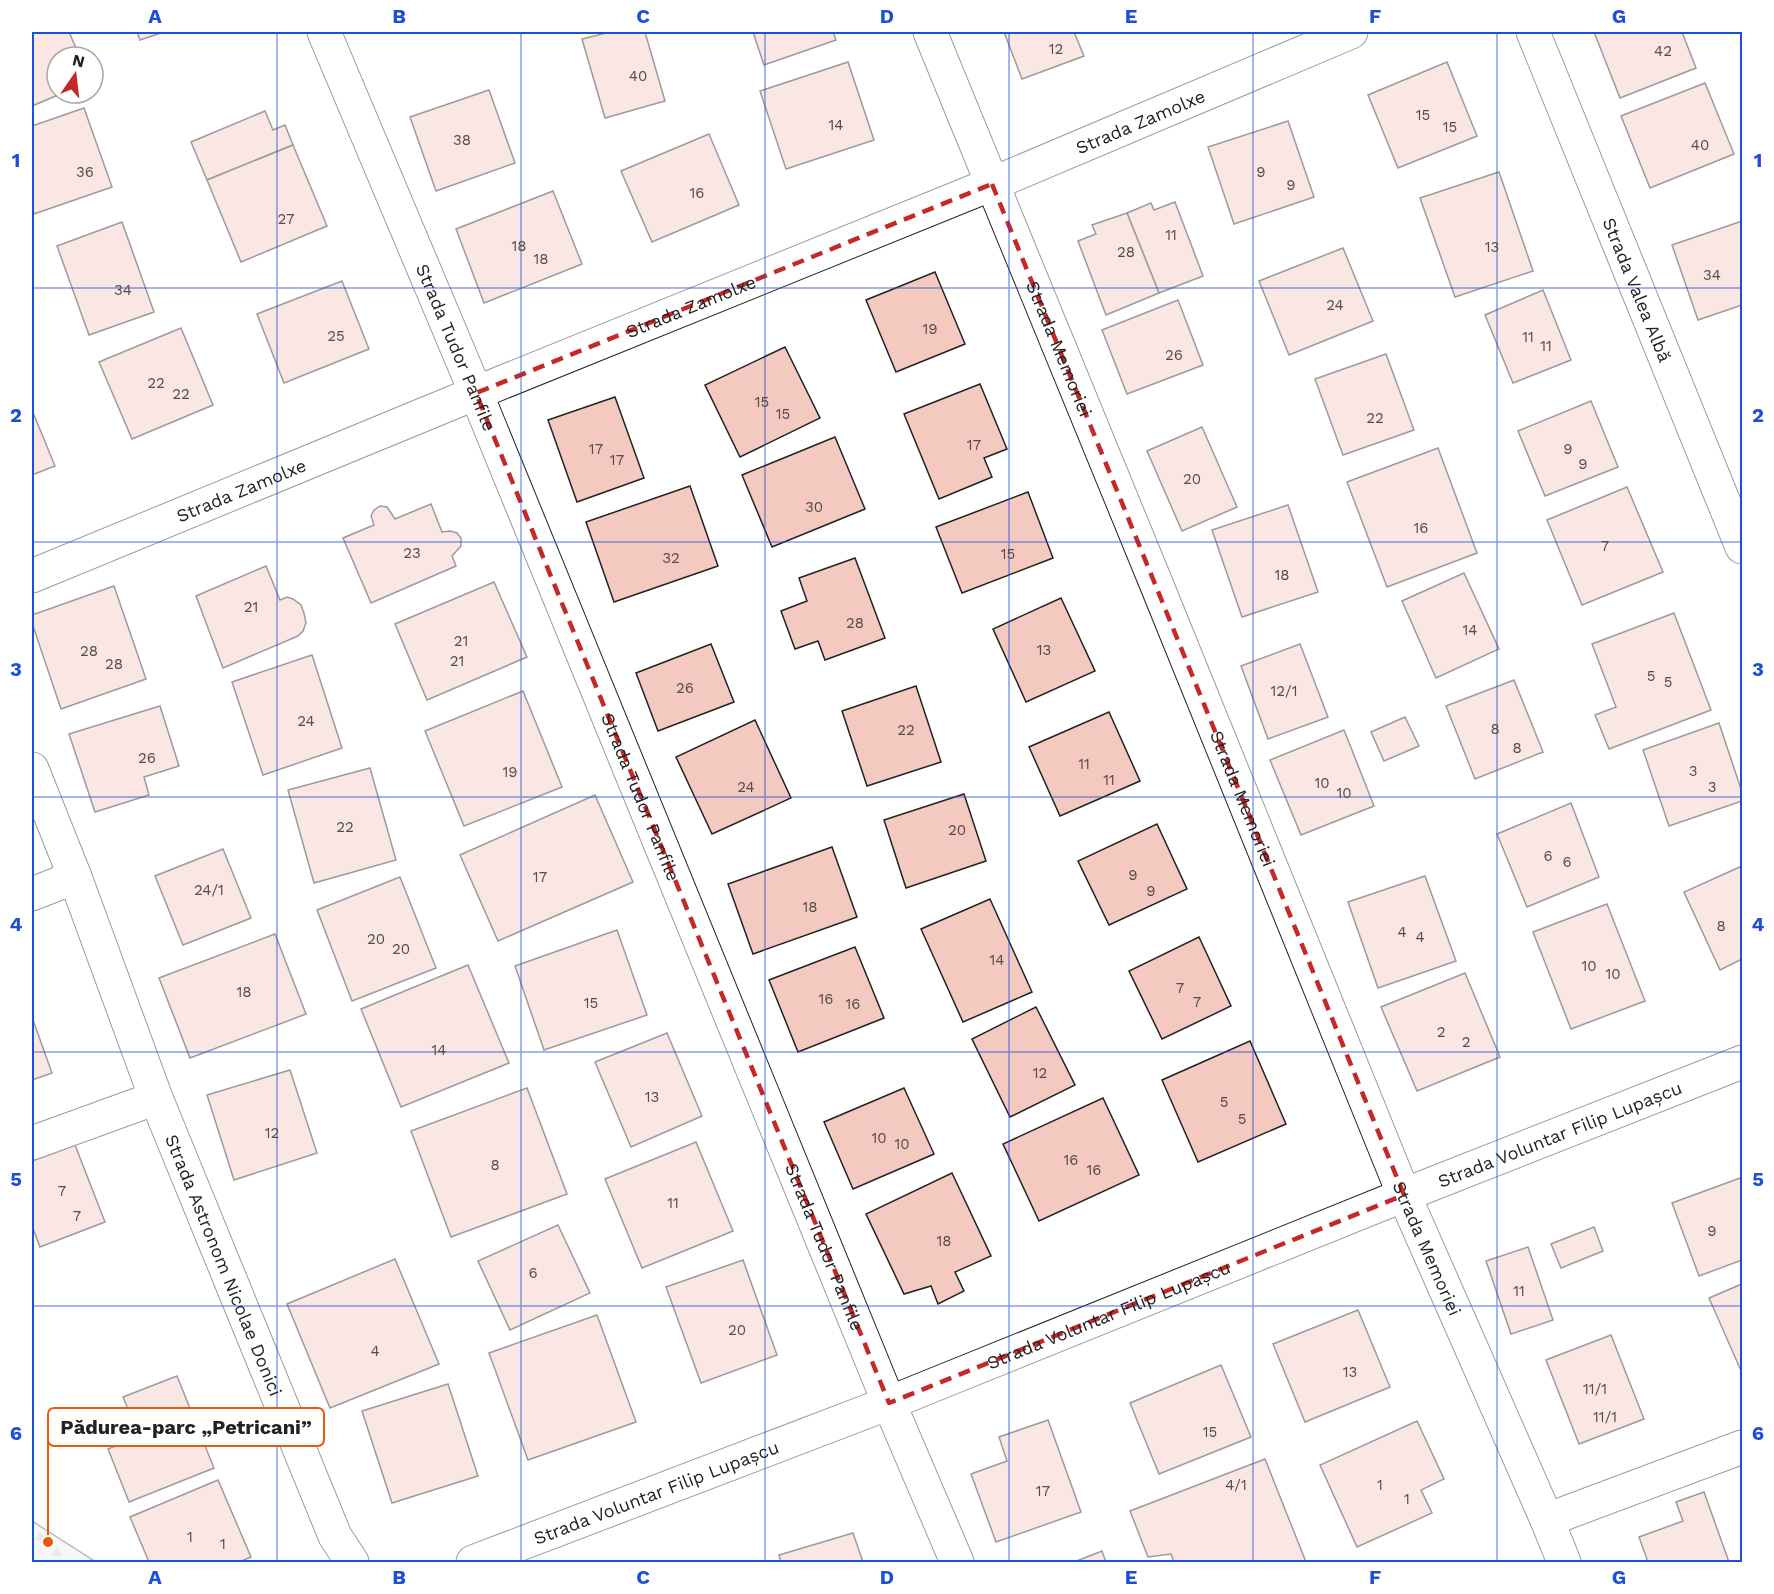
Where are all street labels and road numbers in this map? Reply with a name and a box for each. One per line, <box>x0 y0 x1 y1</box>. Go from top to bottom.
street label: Strada Zamolxe <box>1073 85 1208 158</box>
street label: Strada Valea Albă <box>1599 214 1676 365</box>
street label: Strada Tudor Panfile <box>412 261 501 434</box>
street label: Strada Zamolxe <box>623 270 759 342</box>
street label: Strada Memoriei <box>1023 278 1097 419</box>
street label: Strada Zamolxe <box>173 454 309 526</box>
street label: Strada Tudor Panfile <box>598 710 685 884</box>
street label: Strada Memoriei <box>1206 728 1280 869</box>
street label: Strada Voluntar Filip Lupașcu <box>1435 1076 1685 1191</box>
street label: Strada Astronom Nicolae Donici <box>161 1131 287 1399</box>
street label: Strada Tudor Panfile <box>781 1160 869 1334</box>
street label: Strada Memoriei <box>1389 1178 1466 1319</box>
street label: Strada Voluntar Filip Lupașcu <box>984 1256 1233 1373</box>
street label: Strada Voluntar Filip Lupașcu <box>531 1436 782 1548</box>

